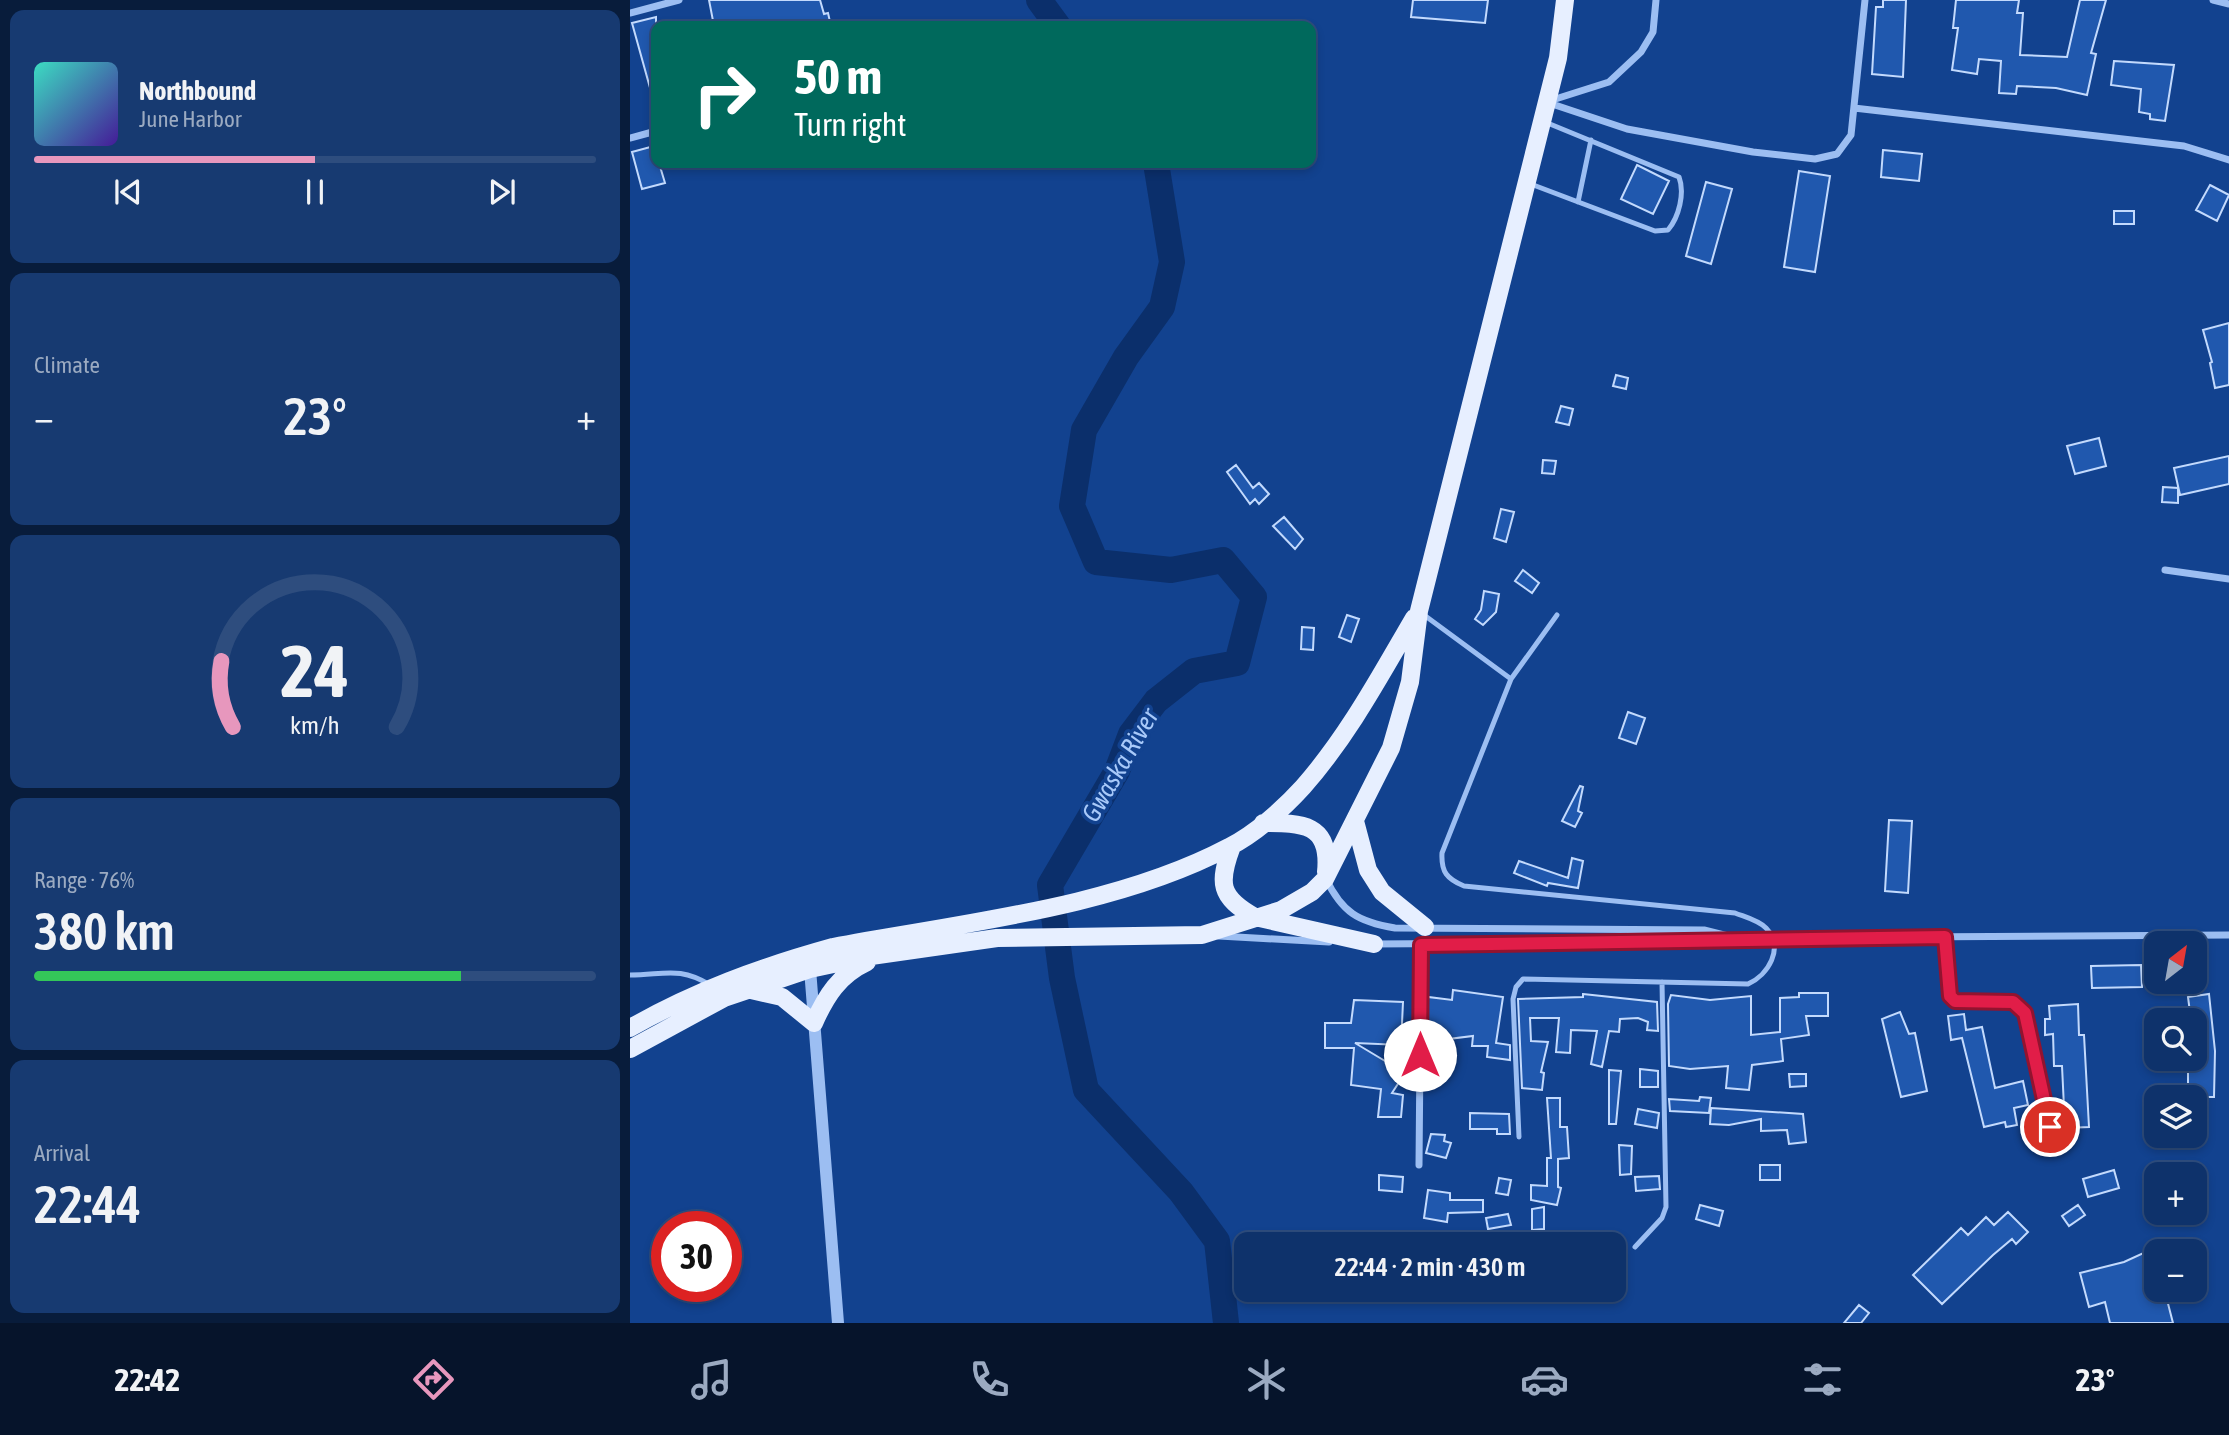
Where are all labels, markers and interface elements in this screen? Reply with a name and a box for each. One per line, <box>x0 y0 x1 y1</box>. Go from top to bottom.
text: 50 m <box>794 48 882 104</box>
icon: right <box>679 49 770 140</box>
text: Northbound <box>139 76 256 106</box>
text: June Harbor <box>139 106 242 132</box>
text: Turn right <box>794 106 907 143</box>
icon: previous <box>109 173 147 211</box>
icon: pause <box>296 173 334 211</box>
icon: next <box>483 173 521 211</box>
text: Climate <box>34 352 100 378</box>
text: 23° <box>283 386 347 446</box>
text: − <box>34 395 54 438</box>
text: + <box>576 395 596 438</box>
text: 24 <box>281 630 349 713</box>
water label: Gwaska River <box>1076 702 1165 827</box>
text: km/h <box>290 711 340 739</box>
text: Range · 76% <box>34 867 134 893</box>
text: 380 km <box>34 901 175 961</box>
north arrow <box>2144 931 2207 994</box>
map controls <box>2144 931 2207 1302</box>
button: search <box>2144 1008 2207 1071</box>
position arrow <box>1383 1018 1457 1092</box>
button: layers <box>2144 1085 2207 1148</box>
pin <box>2020 1097 2080 1157</box>
icon: arrive <box>2031 1108 2069 1146</box>
text: Arrival <box>34 1140 90 1166</box>
button: + <box>2144 1162 2207 1225</box>
text: 22:44 <box>34 1174 141 1234</box>
speed limit sign: 30 <box>651 1211 742 1302</box>
button: − <box>2144 1239 2207 1302</box>
text: 22:44 · 2 min · 430 m <box>1335 1252 1525 1282</box>
icon: directions <box>409 1355 458 1404</box>
icon: music <box>687 1355 736 1404</box>
icon: phone <box>965 1355 1014 1404</box>
icon: climate <box>1242 1355 1291 1404</box>
icon: car <box>1520 1355 1569 1404</box>
icon: filters <box>1798 1355 1847 1404</box>
text: 22:42 <box>114 1361 180 1398</box>
text: 23° <box>2076 1361 2115 1398</box>

